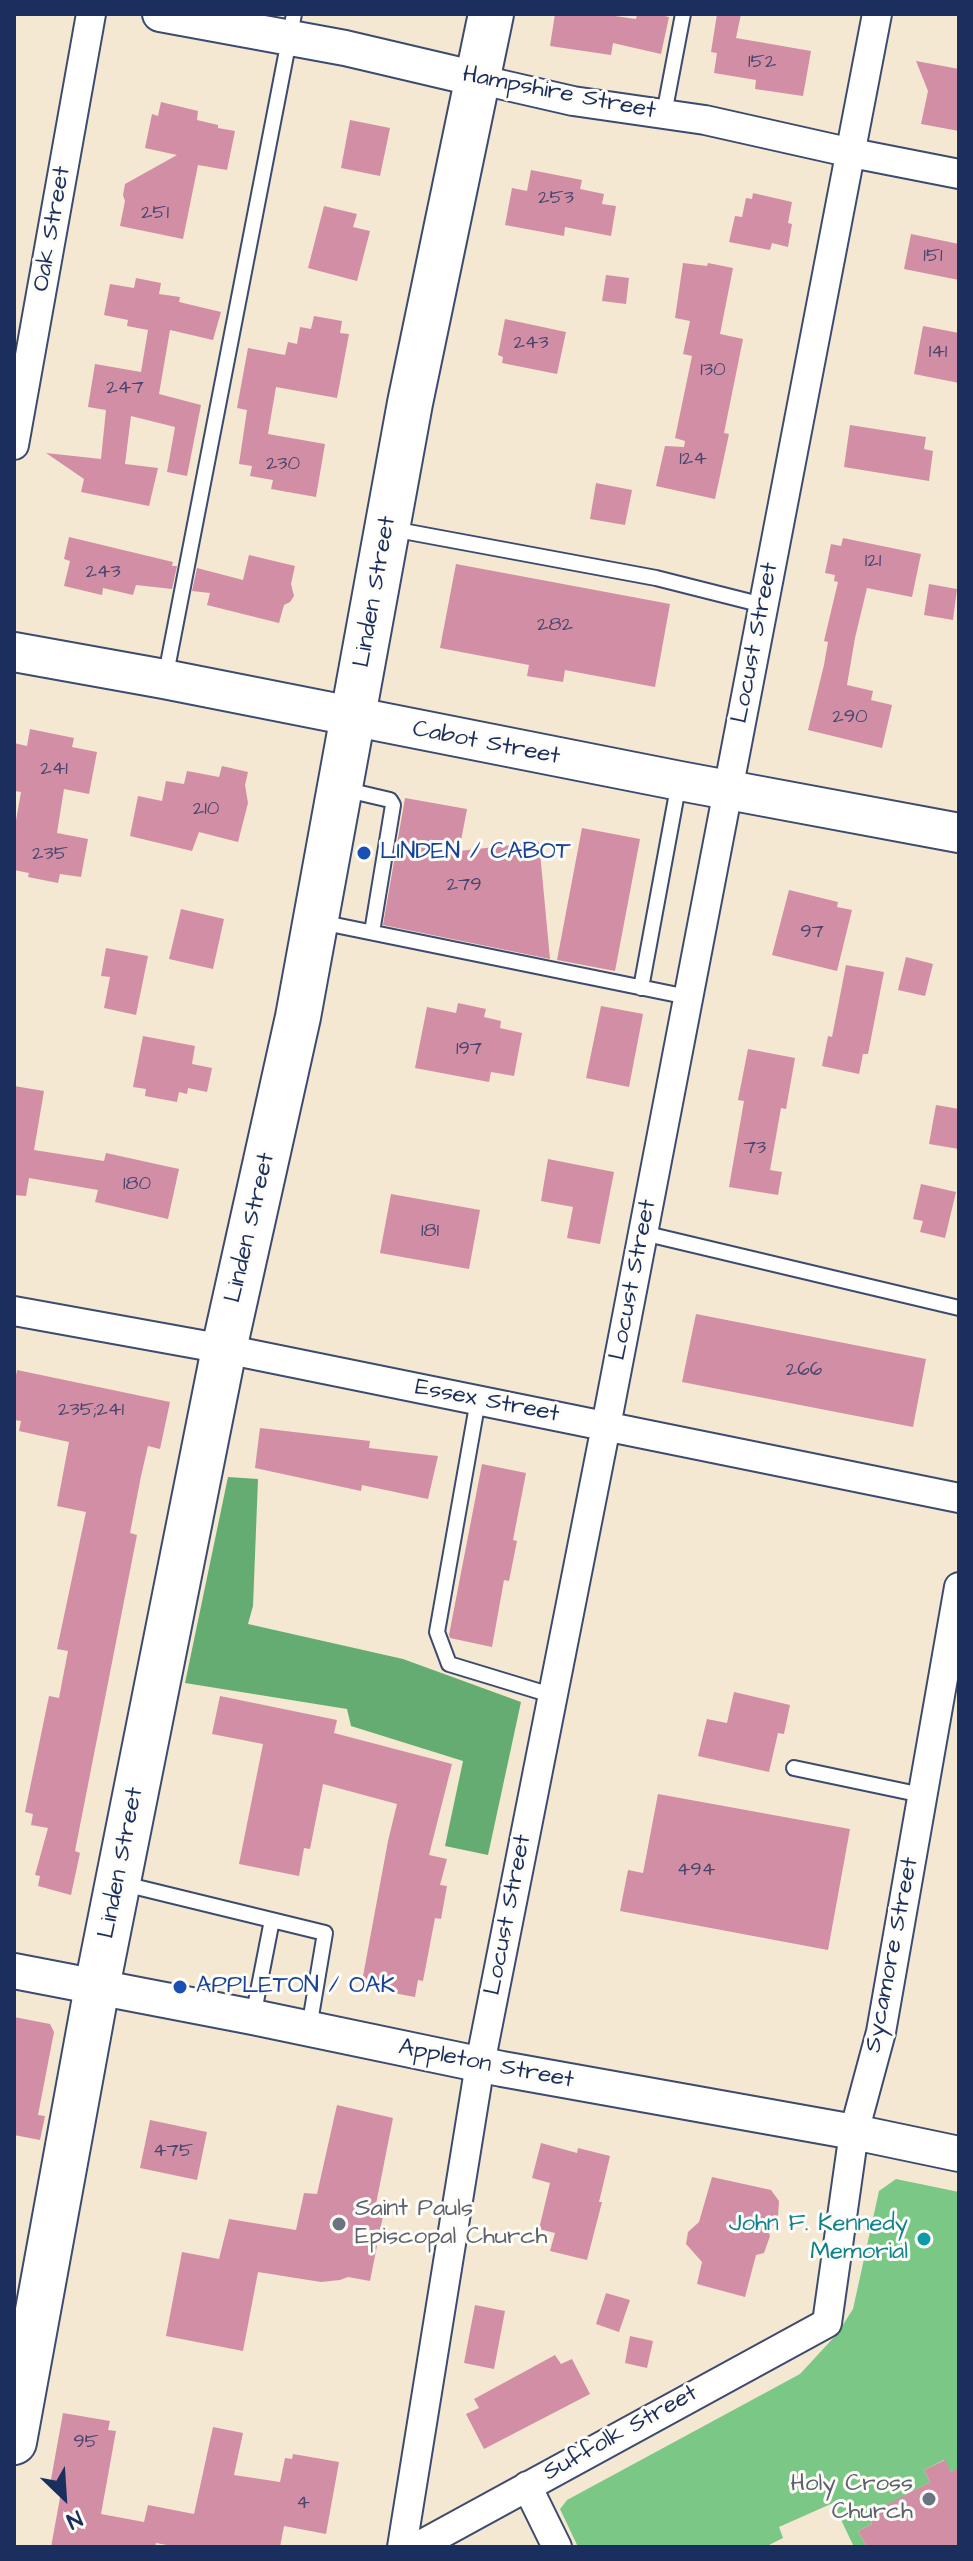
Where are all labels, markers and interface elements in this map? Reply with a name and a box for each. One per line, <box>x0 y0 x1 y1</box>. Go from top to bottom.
house number: 152 <box>748 51 776 75</box>
street label: Hampshire Street <box>460 61 658 127</box>
street label: Oak Street <box>28 164 78 294</box>
house number: 253 <box>538 187 574 211</box>
house number: 251 <box>141 202 169 226</box>
house number: 151 <box>923 245 943 269</box>
house number: 243 <box>513 332 549 356</box>
house number: 141 <box>929 341 947 365</box>
house number: 130 <box>700 359 726 383</box>
house number: 247 <box>106 377 144 401</box>
house number: 124 <box>679 448 707 472</box>
house number: 230 <box>266 453 300 477</box>
street label: Linden Street <box>349 514 403 670</box>
house number: 121 <box>865 550 881 574</box>
street label: Locust Street <box>726 560 786 726</box>
house number: 243 <box>85 561 121 585</box>
house number: 282 <box>537 614 573 638</box>
house number: 290 <box>832 706 868 730</box>
street label: Cabot Street <box>410 716 562 772</box>
house number: 241 <box>40 758 68 782</box>
house number: 210 <box>193 798 219 822</box>
place label: LINDEN / CABOT <box>380 839 571 867</box>
house number: 235 <box>32 843 68 867</box>
marker: LINDEN / CABOT <box>355 844 373 862</box>
house number: 279 <box>446 874 482 898</box>
house number: 97 <box>800 921 824 945</box>
house number: 197 <box>456 1038 482 1062</box>
house number: 73 <box>744 1137 766 1161</box>
street label: Linden Street <box>220 1150 282 1306</box>
house number: 180 <box>123 1173 151 1197</box>
street label: Locust Street <box>604 1197 664 1363</box>
house number: 181 <box>421 1220 439 1244</box>
house number: 266 <box>786 1359 822 1383</box>
street label: Essex Street <box>412 1374 562 1430</box>
house number: 235;241 <box>58 1399 124 1423</box>
street label: Linden Street <box>93 1785 151 1941</box>
street label: Locust Street <box>479 1832 539 1998</box>
street label: Sycamore Street <box>860 1855 926 2055</box>
house number: 494 <box>677 1859 715 1883</box>
place label: APPLETON / OAK <box>196 1973 395 2001</box>
marker: APPLETON / OAK <box>171 1978 189 1996</box>
street label: Appleton Street <box>396 2034 576 2096</box>
house number: 475 <box>153 2140 193 2164</box>
place label: Saint Pauls Episcopal Church <box>355 2196 547 2252</box>
place label: John F. Kennedy Memorial <box>729 2211 908 2267</box>
marker: Saint Pauls Episcopal Church <box>330 2215 348 2233</box>
marker: John F. Kennedy Memorial <box>915 2230 933 2248</box>
street label: Suffolk Street <box>539 2380 703 2488</box>
house number: 95 <box>73 2431 99 2455</box>
north arrow <box>24 2457 104 2537</box>
place label: Holy Cross Church <box>791 2471 913 2527</box>
marker: Holy Cross Church <box>920 2490 938 2508</box>
house number: 4 <box>296 2492 310 2516</box>
text: N <box>62 2502 87 2536</box>

